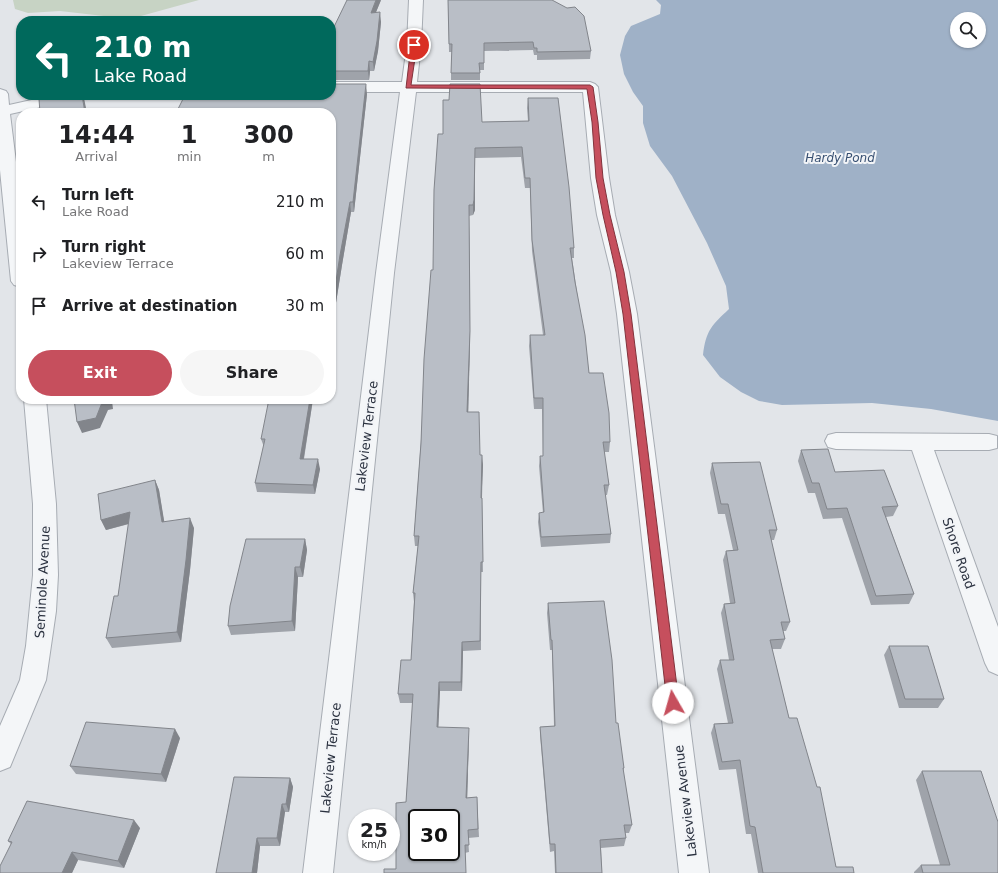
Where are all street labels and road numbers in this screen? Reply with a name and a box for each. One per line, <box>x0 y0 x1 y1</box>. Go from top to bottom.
street label: Lakeview Terrace <box>352 380 381 492</box>
street label: Shore Road <box>939 516 978 591</box>
street label: Seminole Avenue <box>32 525 53 639</box>
street label: Lakeview Terrace <box>317 702 344 814</box>
street label: Lakeview Avenue <box>671 744 700 858</box>

